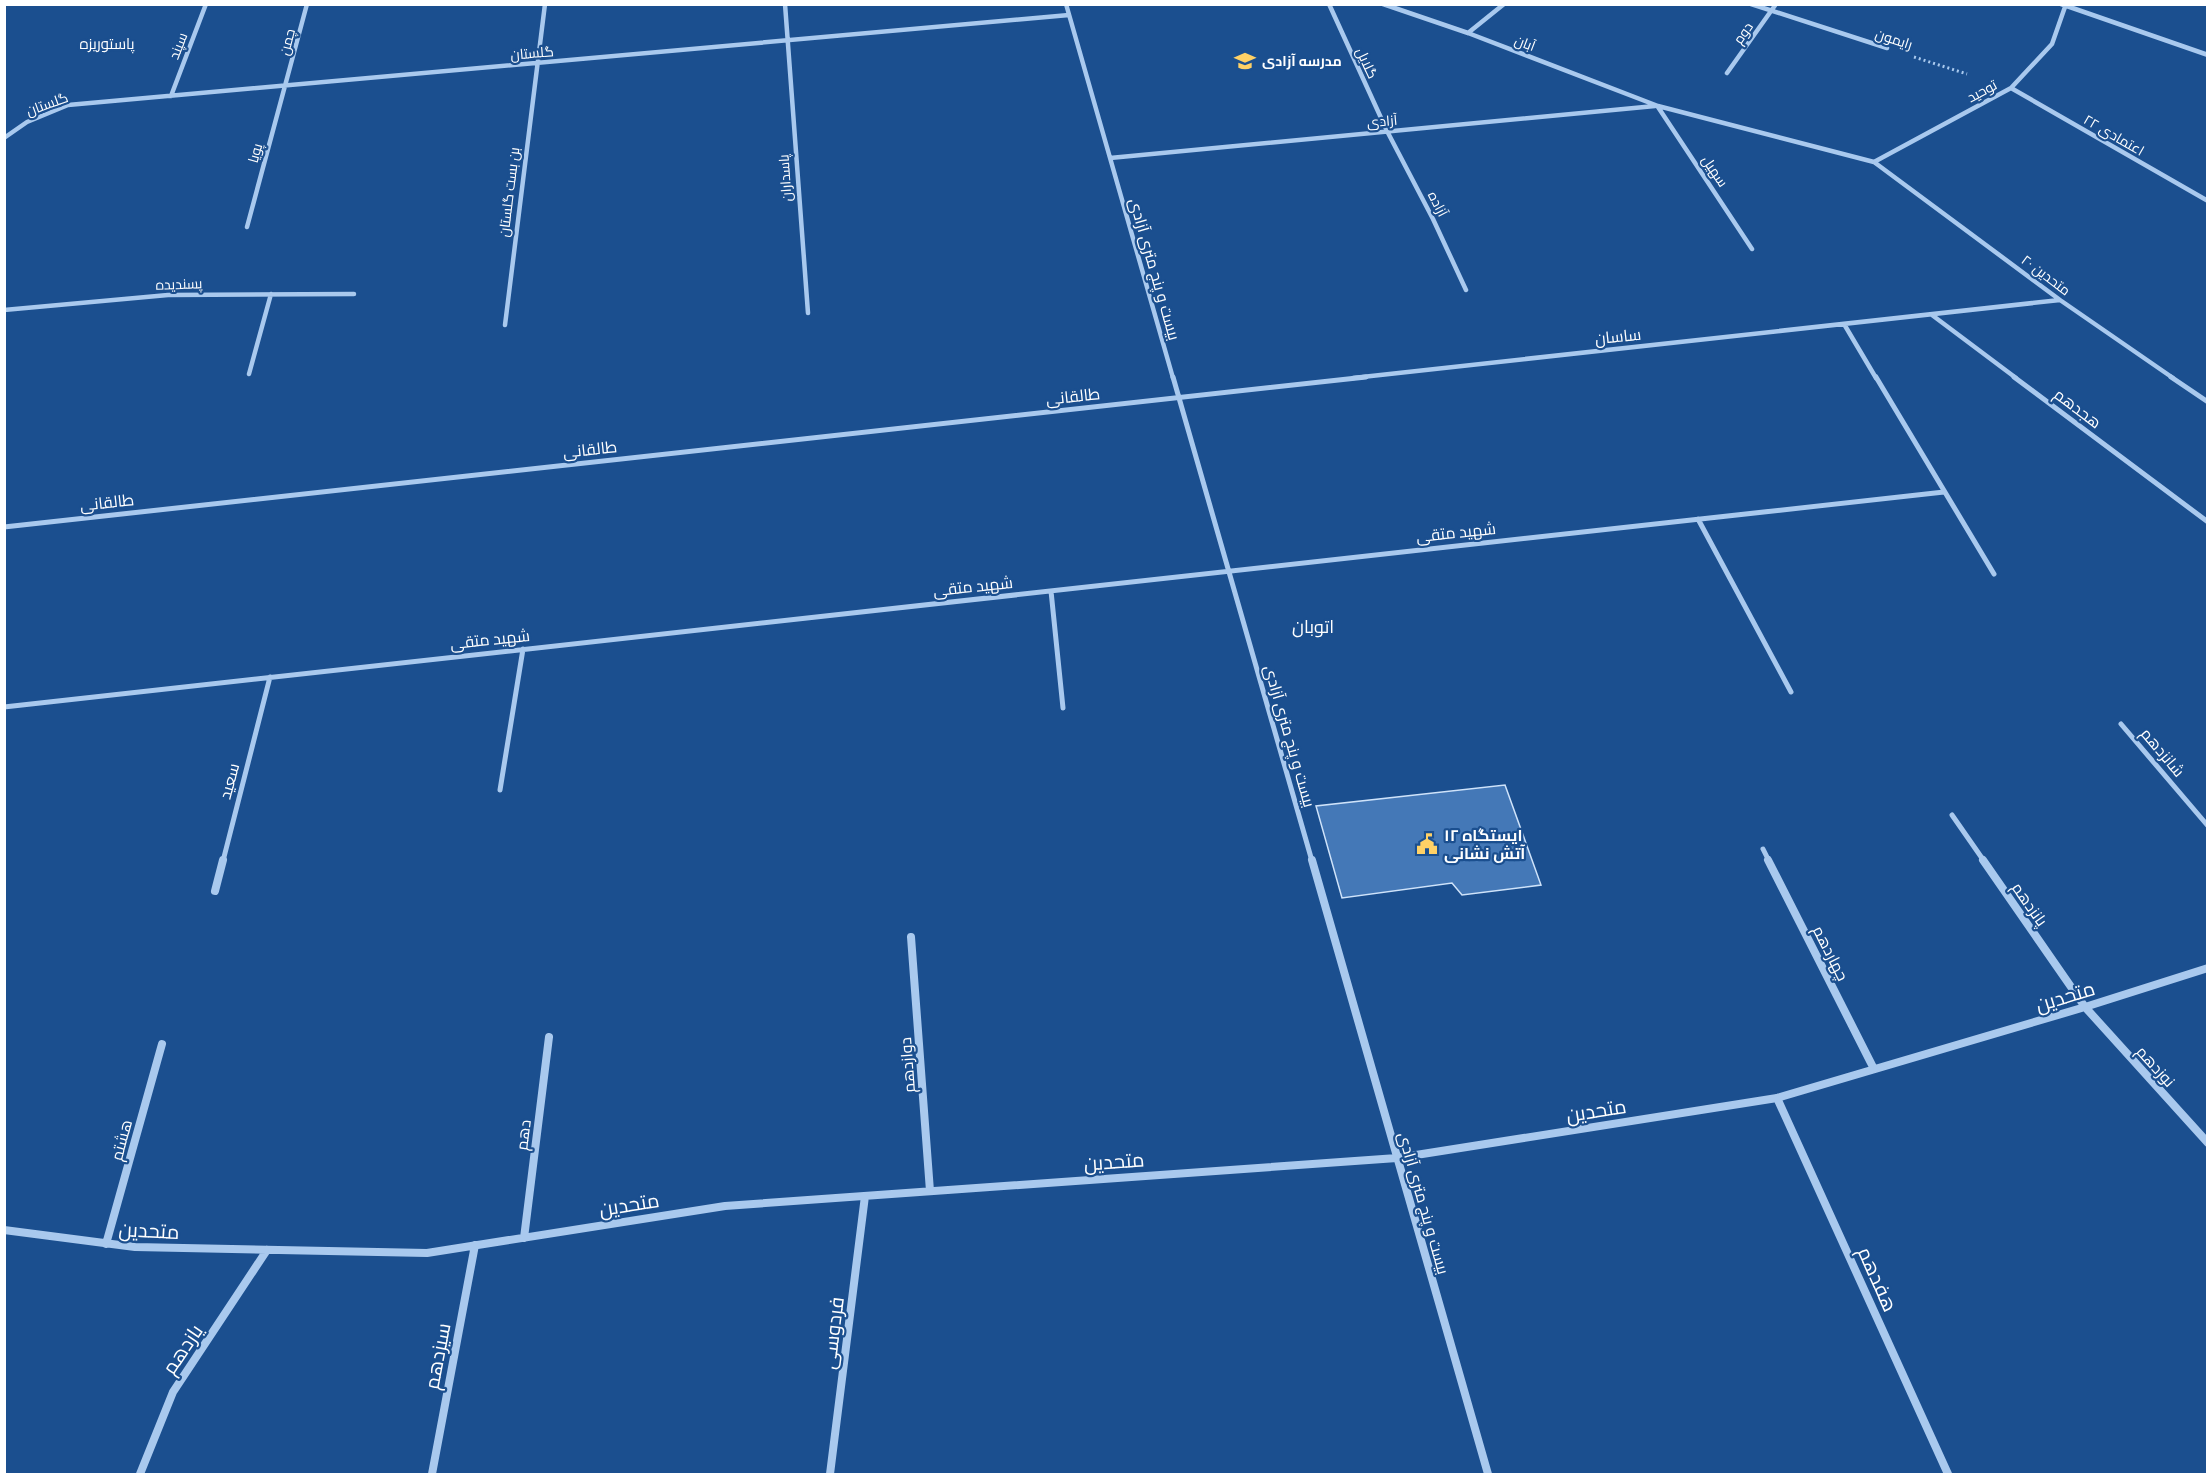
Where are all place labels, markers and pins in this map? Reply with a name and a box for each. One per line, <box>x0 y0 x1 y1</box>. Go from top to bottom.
school or university icon: مدرسه آزادی <box>1233 49 1257 73</box>
place label: مدرسه آزادی <box>1262 53 1342 70</box>
place label: ایستگاه ۱۲ آتش نشانی <box>1444 826 1525 863</box>
public building icon: ایستگاه ۱۲ آتش نشانی <box>1415 832 1439 856</box>

